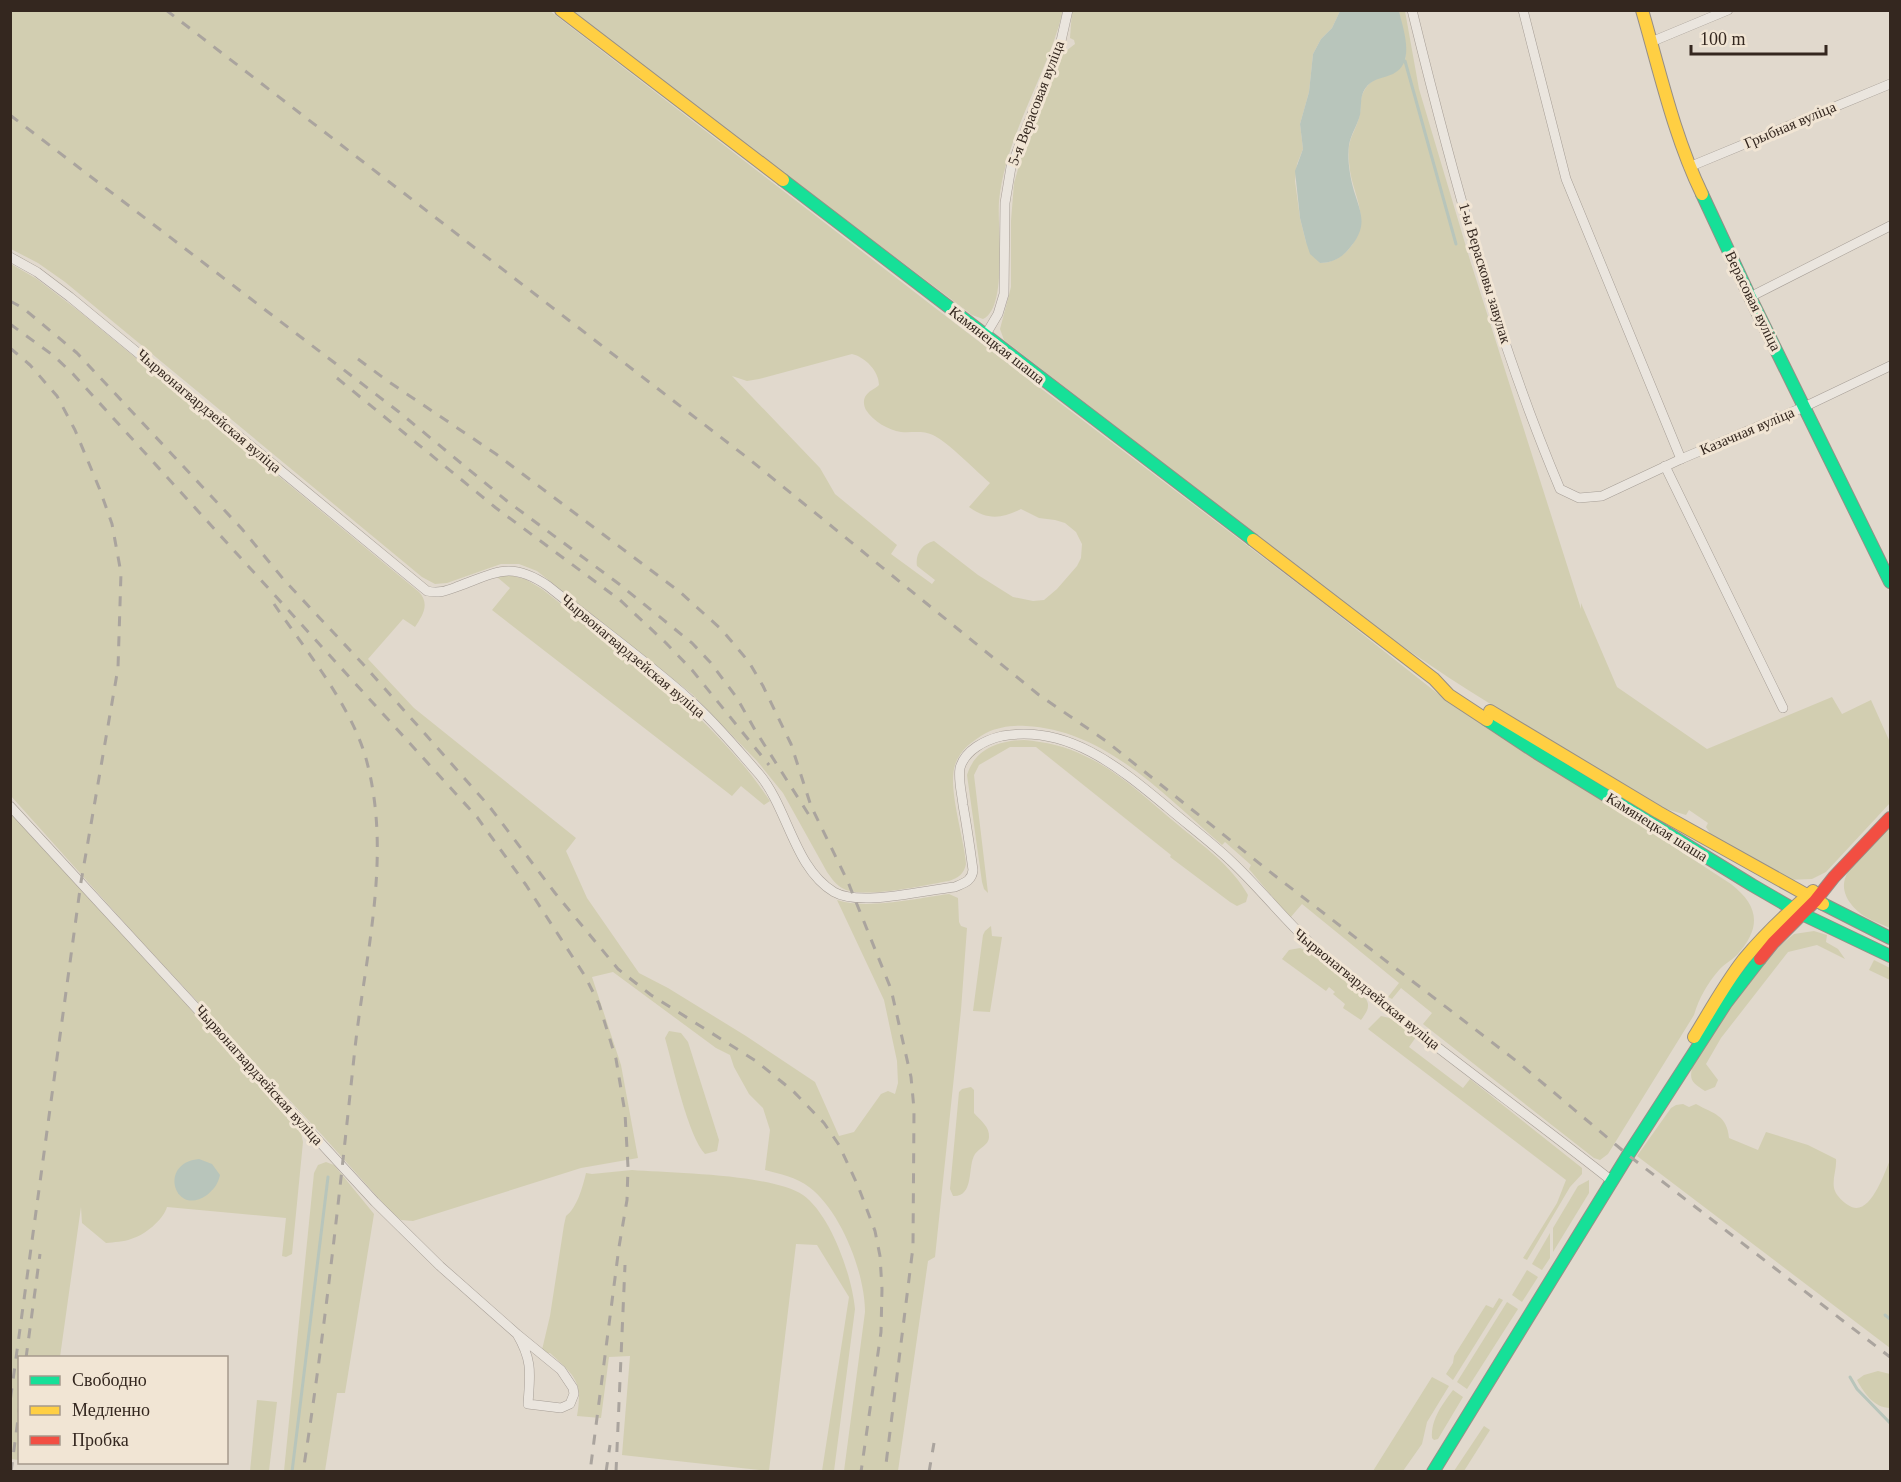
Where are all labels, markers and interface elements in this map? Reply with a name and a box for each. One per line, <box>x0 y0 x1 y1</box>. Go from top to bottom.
scale bar <box>1691 18 1826 56</box>
text: 100 m <box>1700 29 1746 49</box>
street label: 5-я Верасовая вуліца <box>1005 38 1067 168</box>
street label: Грыбная вуліца <box>1742 98 1839 152</box>
street label: 1-ы Верасковы завулак <box>1456 201 1514 346</box>
street label: Верасовая вуліца <box>1722 249 1784 354</box>
street label: Камянецкая шаша <box>946 303 1048 387</box>
street label: Чырвонагвардзейская вуліца <box>134 346 284 476</box>
street label: Казачная вуліца <box>1697 404 1797 458</box>
street label: Чырвонагвардзейская вуліца <box>558 591 708 721</box>
street label: Камянецкая шаша <box>1603 789 1711 865</box>
street label: Чырвонагвардзейская вуліца <box>1291 925 1443 1053</box>
street label: Чырвонагвардзейская вуліца <box>192 1002 326 1148</box>
legend <box>18 1356 228 1464</box>
text: Свободно <box>72 1370 147 1390</box>
text: Медленно <box>72 1400 150 1420</box>
text: Пробка <box>72 1430 129 1450</box>

